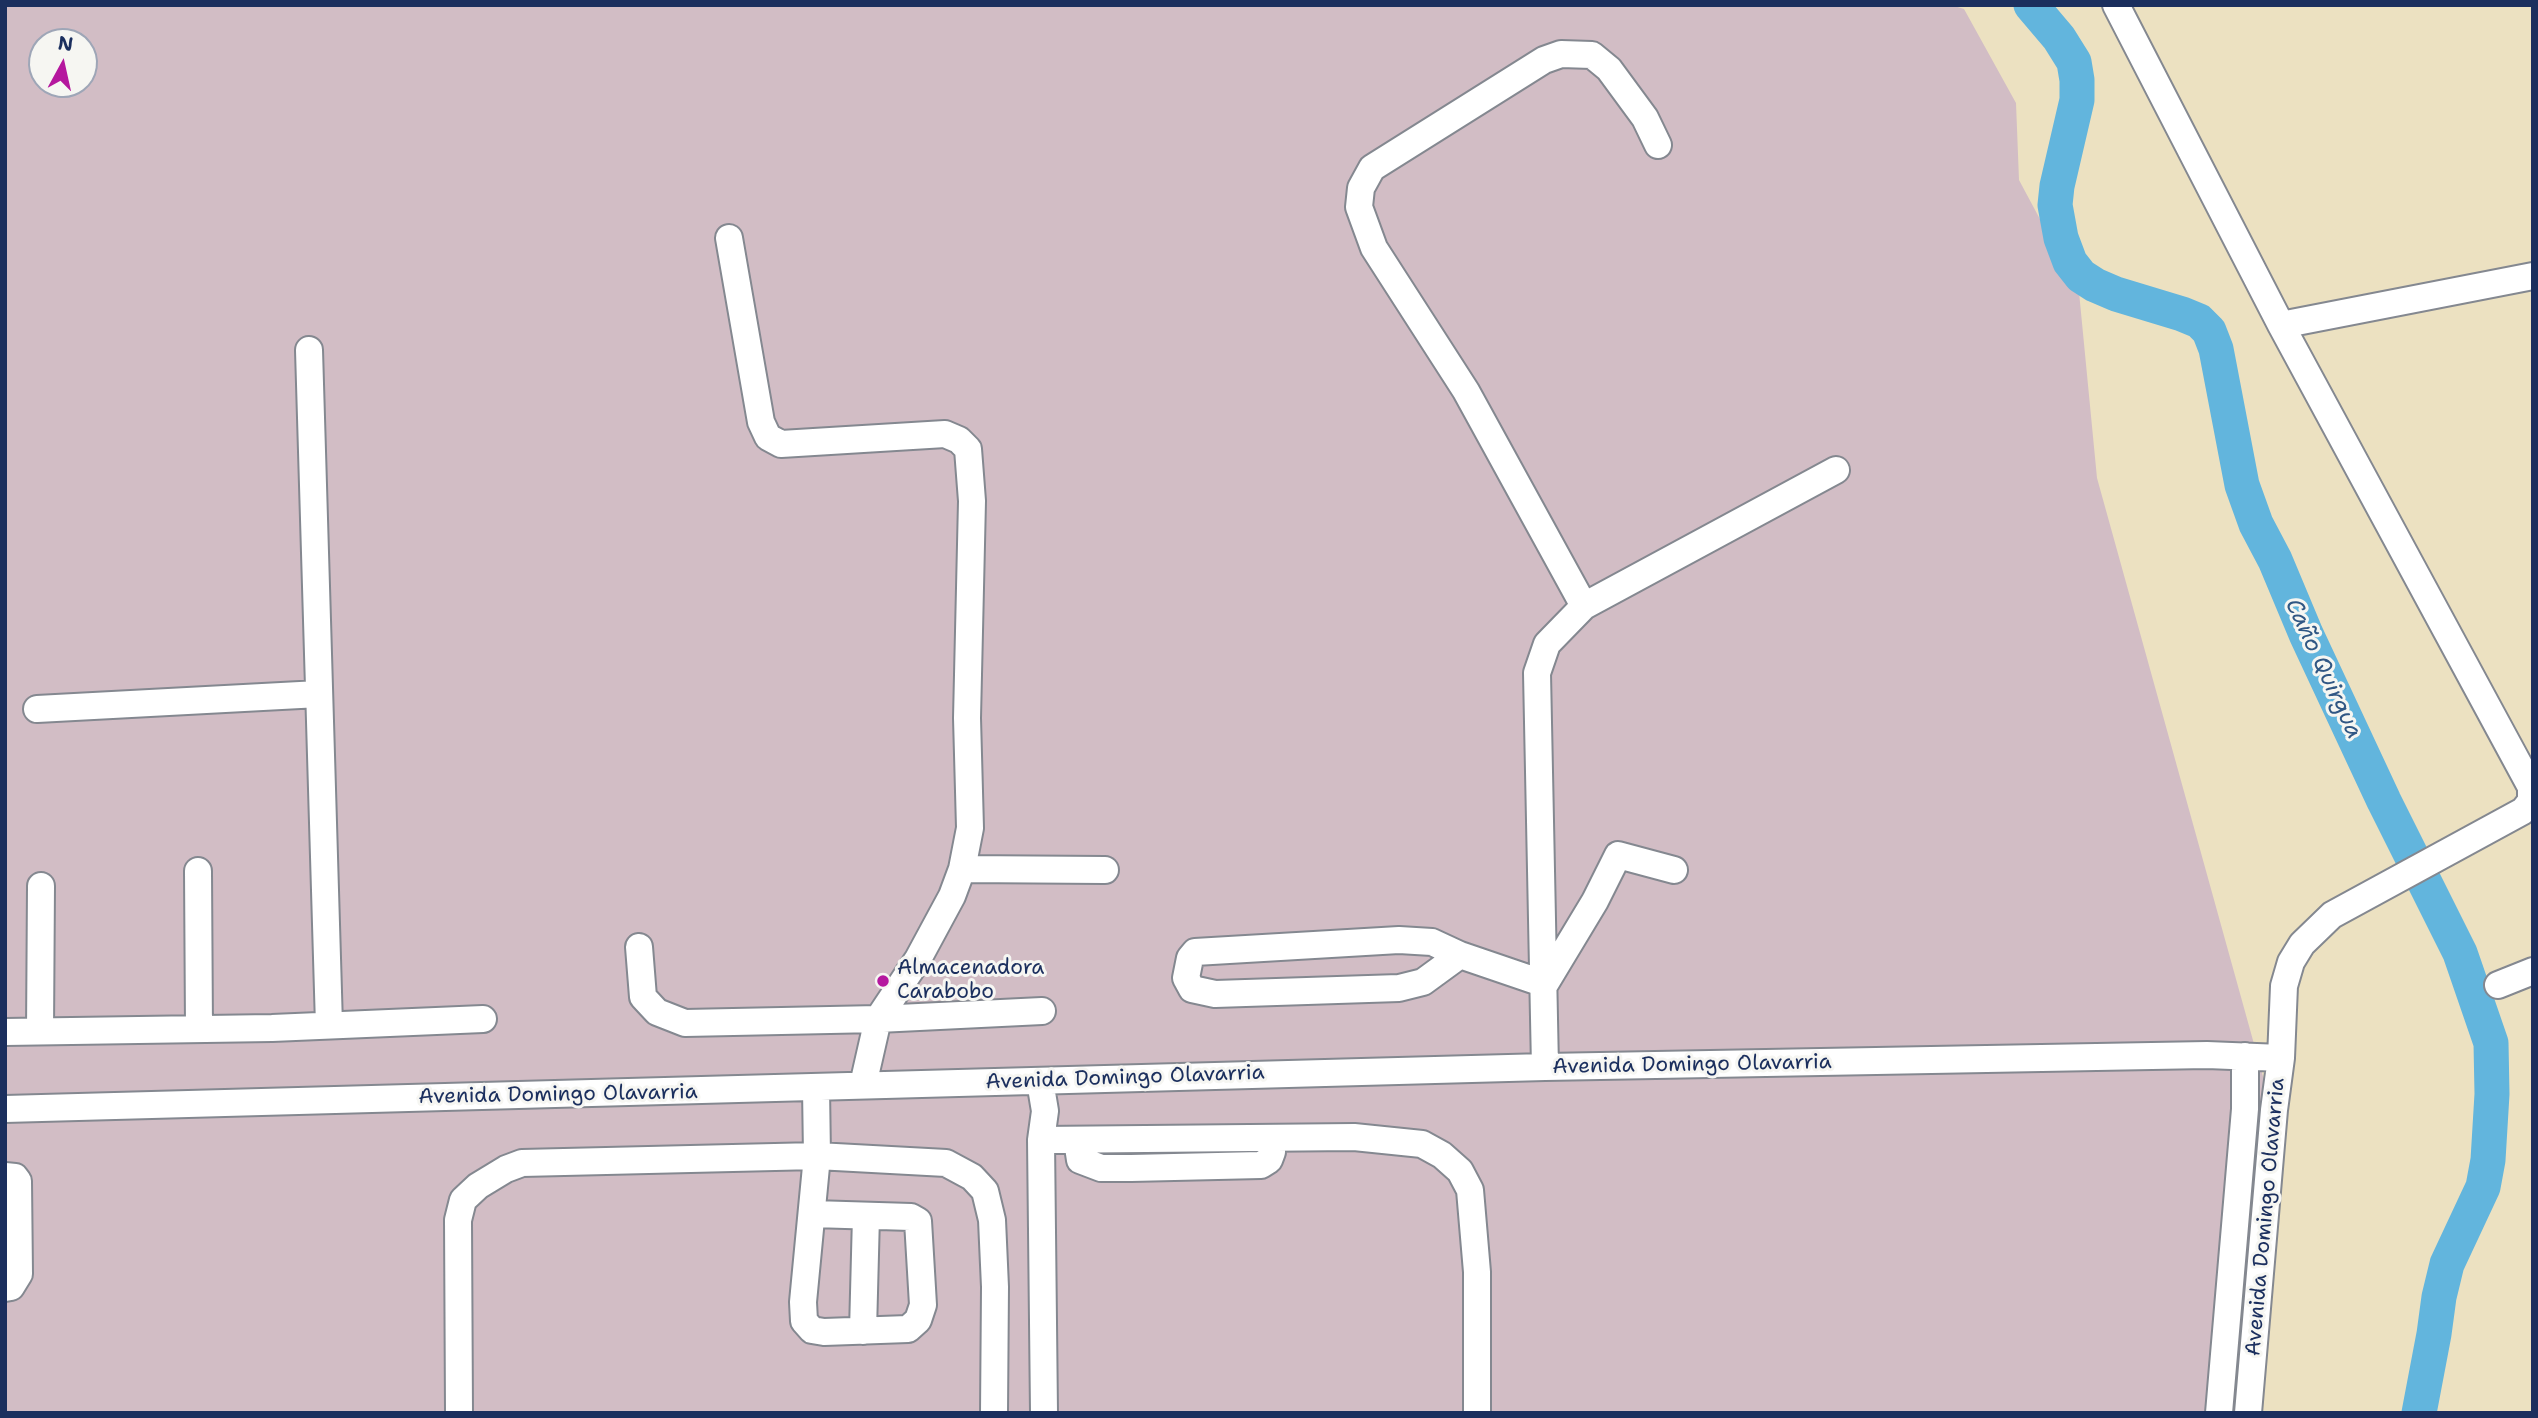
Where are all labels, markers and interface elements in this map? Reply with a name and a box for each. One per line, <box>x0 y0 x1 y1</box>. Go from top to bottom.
north arrow <box>28 28 98 98</box>
text: N <box>57 30 75 57</box>
water label: Caño Quirgua <box>2279 595 2367 743</box>
place label: Almacenadora Carabobo <box>897 956 1044 1006</box>
marker: Almacenadora Carabobo <box>875 973 891 989</box>
street label: Avenida Domingo Olavarria <box>1552 1050 1832 1080</box>
street label: Avenida Domingo Olavarria <box>985 1061 1265 1095</box>
street label: Avenida Domingo Olavarria <box>2241 1077 2291 1357</box>
street label: Avenida Domingo Olavarria <box>418 1080 698 1110</box>

